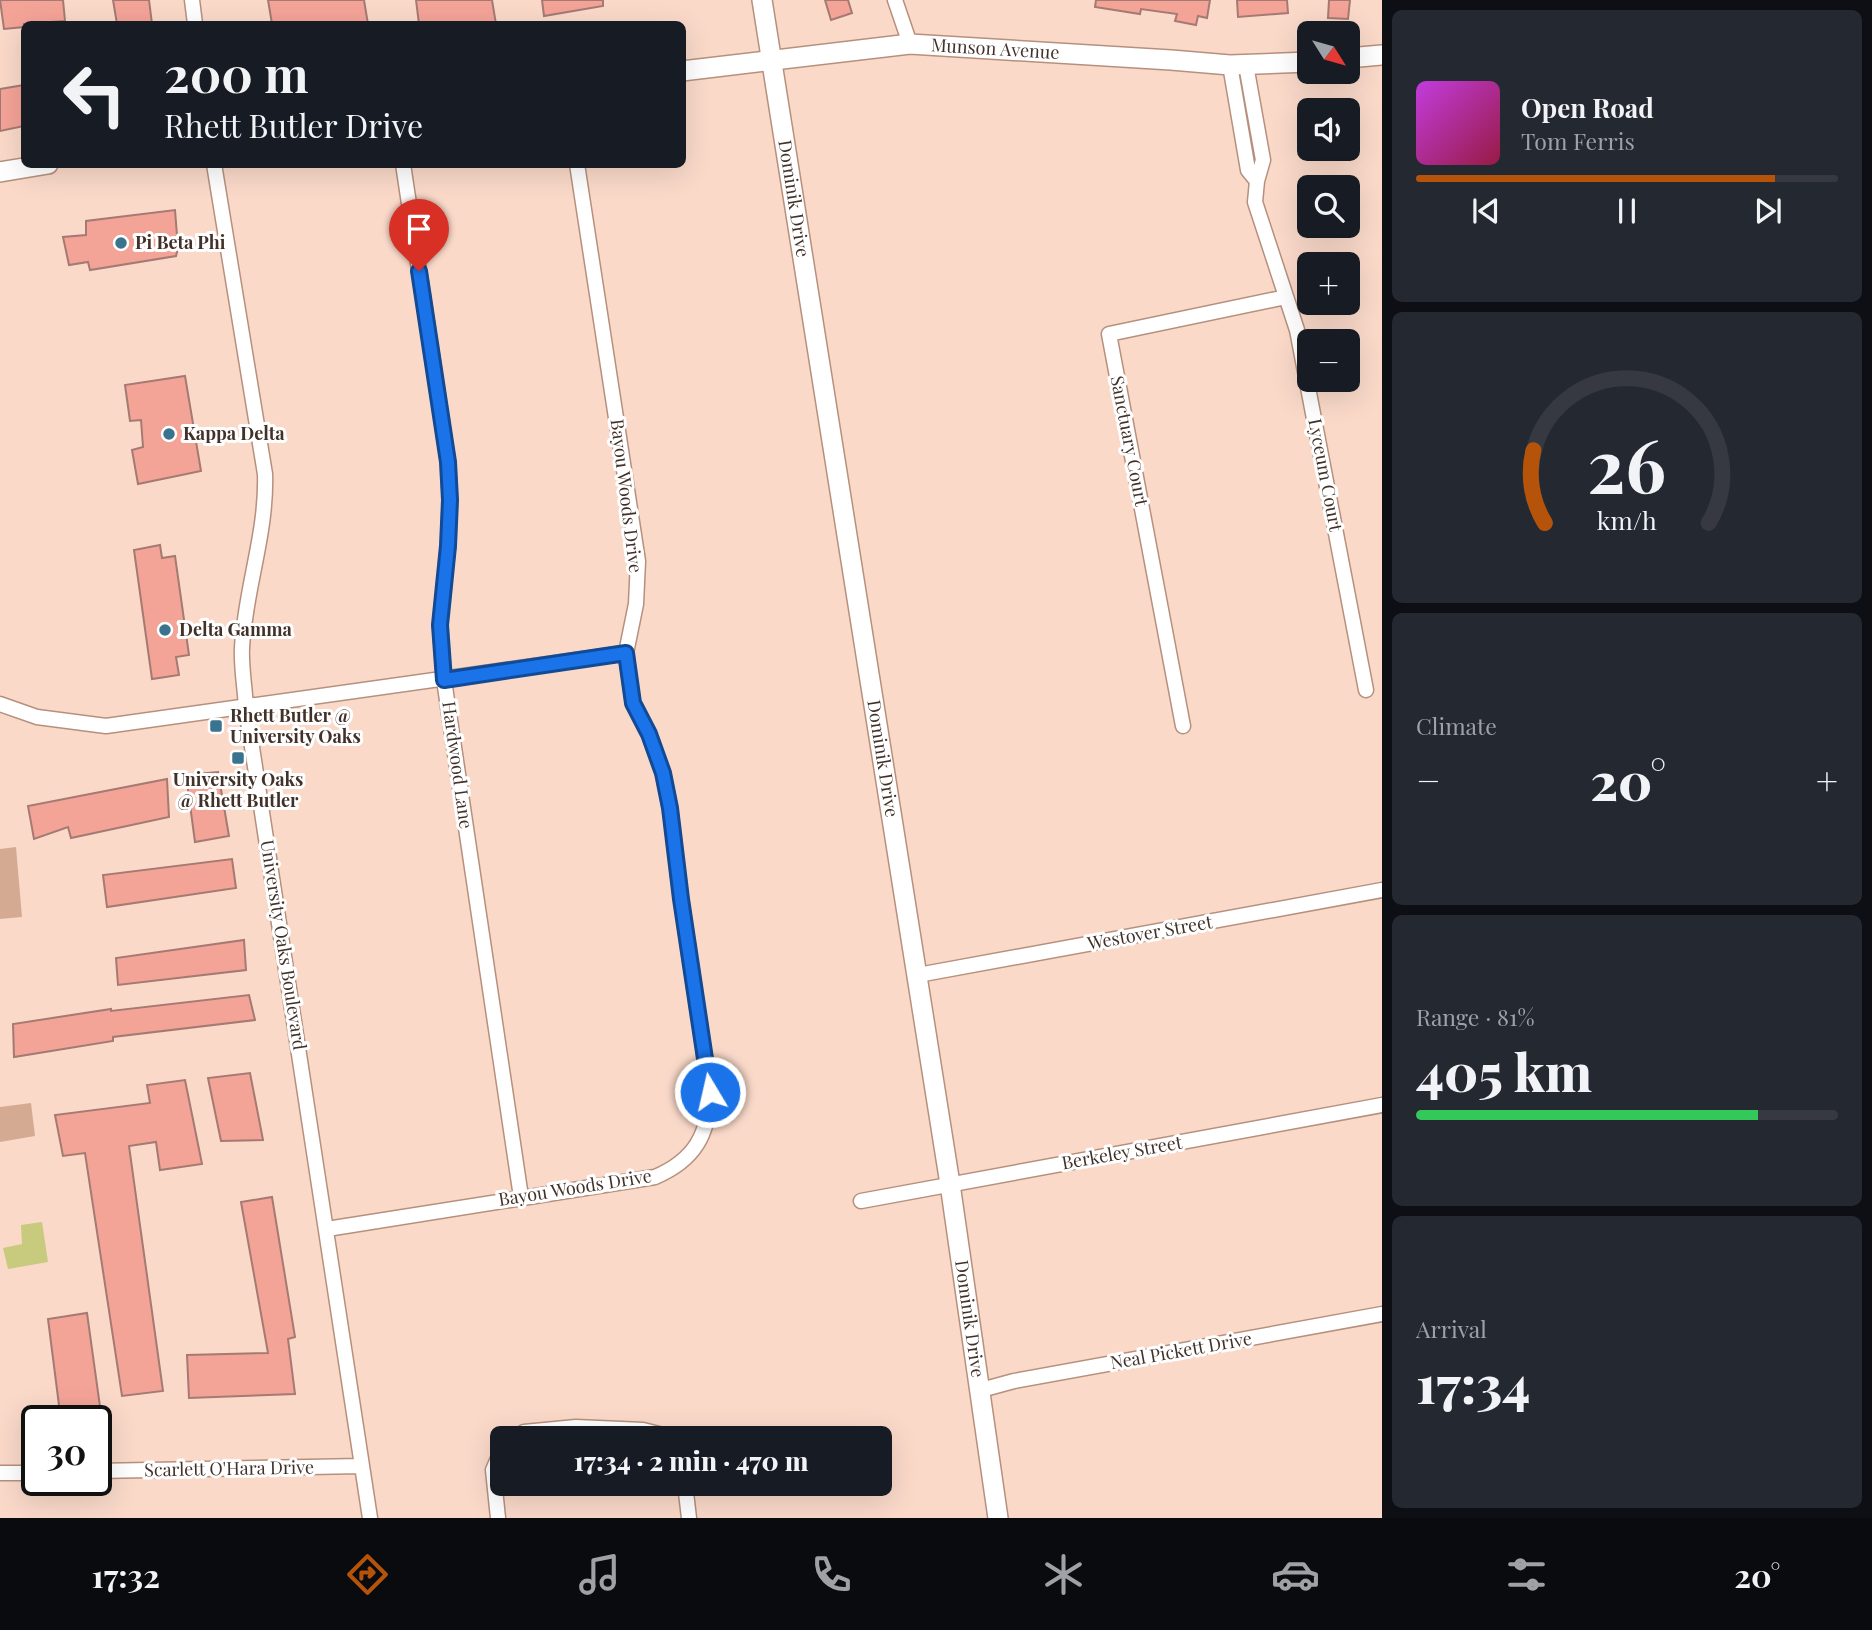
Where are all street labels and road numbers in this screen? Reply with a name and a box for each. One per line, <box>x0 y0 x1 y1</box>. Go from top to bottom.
street label: Munson Avenue <box>930 32 1060 64</box>
street label: Dominik Drive <box>773 138 816 259</box>
street label: Sanctuary Court <box>1106 374 1154 509</box>
street label: Lyceum Court <box>1303 416 1349 534</box>
street label: Bayou Woods Drive <box>606 417 648 574</box>
street label: Dominik Drive <box>862 698 905 819</box>
street label: Hardwood Lane <box>437 700 479 830</box>
street label: University Oaks Boulevard <box>256 838 313 1052</box>
street label: Westover Street <box>1084 909 1215 955</box>
street label: Berkeley Street <box>1060 1130 1184 1174</box>
street label: Bayou Woods Drive <box>496 1163 653 1211</box>
street label: Dominik Drive <box>950 1258 991 1379</box>
street label: Neal Pickett Drive <box>1108 1326 1254 1374</box>
street label: Scarlett O'Hara Drive <box>144 1455 314 1481</box>

